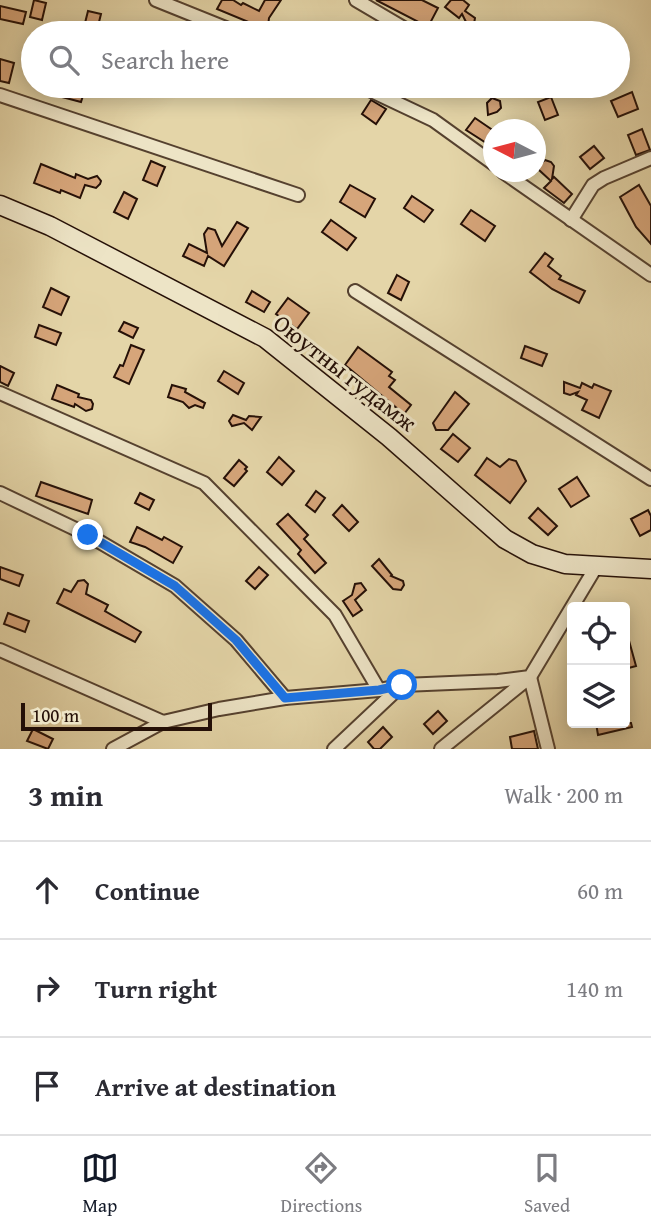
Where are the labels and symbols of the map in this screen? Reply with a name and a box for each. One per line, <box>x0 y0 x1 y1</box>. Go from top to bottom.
north arrow <box>483 119 546 182</box>
street label: Оюутны гудамж <box>266 305 425 440</box>
route end <box>72 519 103 550</box>
route start <box>386 669 417 700</box>
scale bar <box>21 700 212 732</box>

